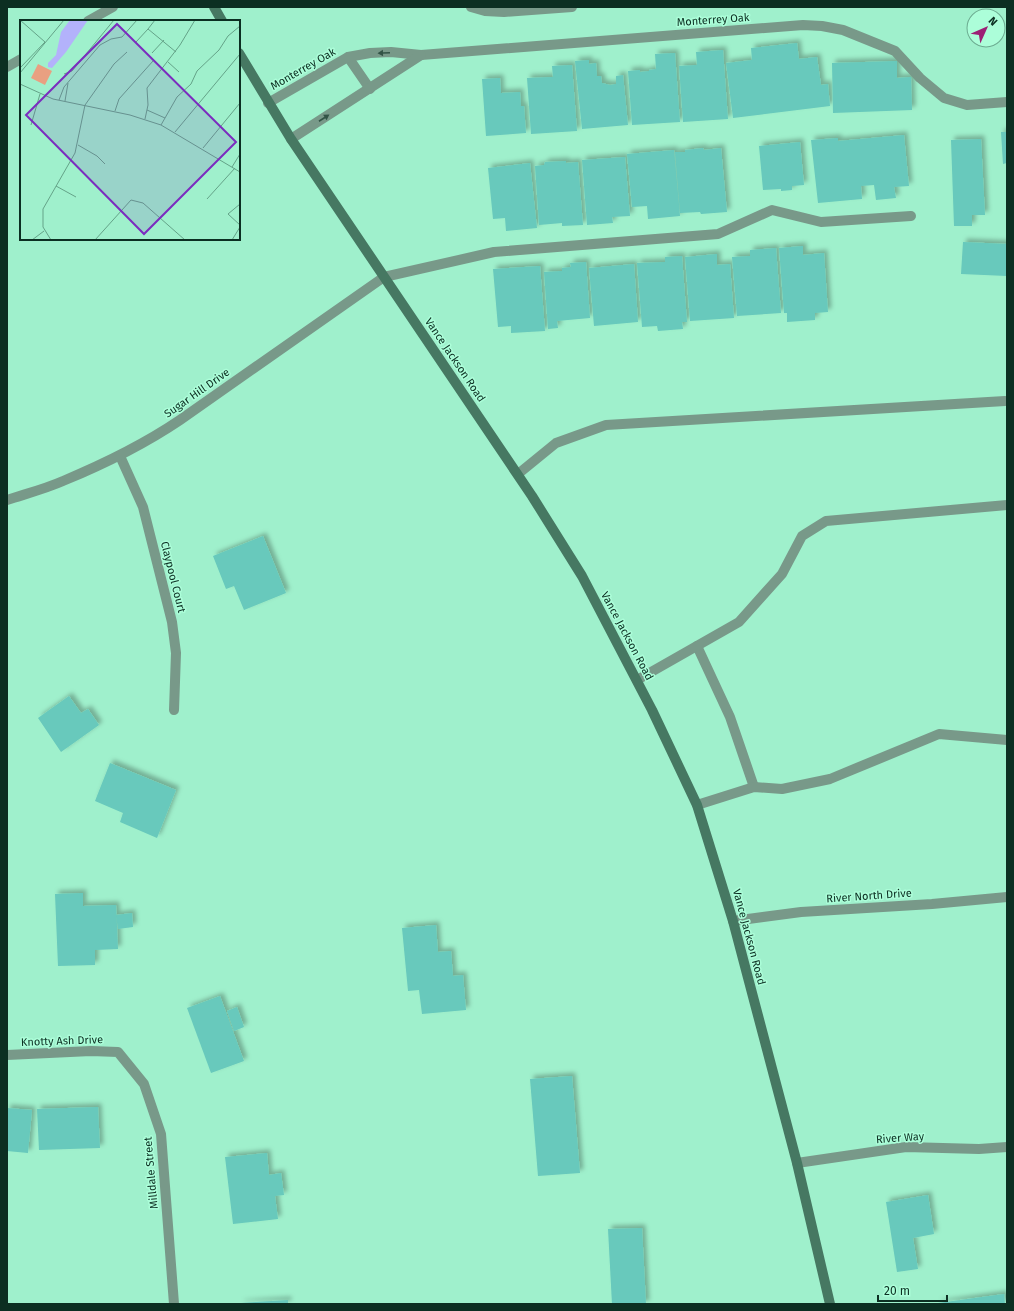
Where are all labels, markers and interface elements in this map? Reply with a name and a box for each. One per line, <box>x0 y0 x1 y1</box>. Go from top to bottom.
north arrow <box>966 8 1006 48</box>
street label: Monterrey Oak <box>676 11 750 29</box>
text: N <box>986 14 1000 28</box>
inset map <box>20 20 240 240</box>
street label: Monterrey Oak <box>268 45 338 93</box>
one-way arrow <box>378 49 390 56</box>
one-way arrow <box>319 114 329 122</box>
street label: Vance Jackson Road <box>422 316 488 404</box>
street label: Sugar Hill Drive <box>162 366 232 420</box>
street label: Claypool Court <box>158 540 188 614</box>
street label: Vance Jackson Road <box>598 589 656 683</box>
street label: River North Drive <box>826 887 912 905</box>
street label: Vance Jackson Road <box>730 888 768 986</box>
street label: Knotty Ash Drive <box>21 1033 103 1049</box>
street label: River Way <box>875 1130 925 1146</box>
street label: Milldale Street <box>141 1136 161 1210</box>
scale bar <box>878 1277 947 1303</box>
text: 20 m <box>884 1284 910 1298</box>

